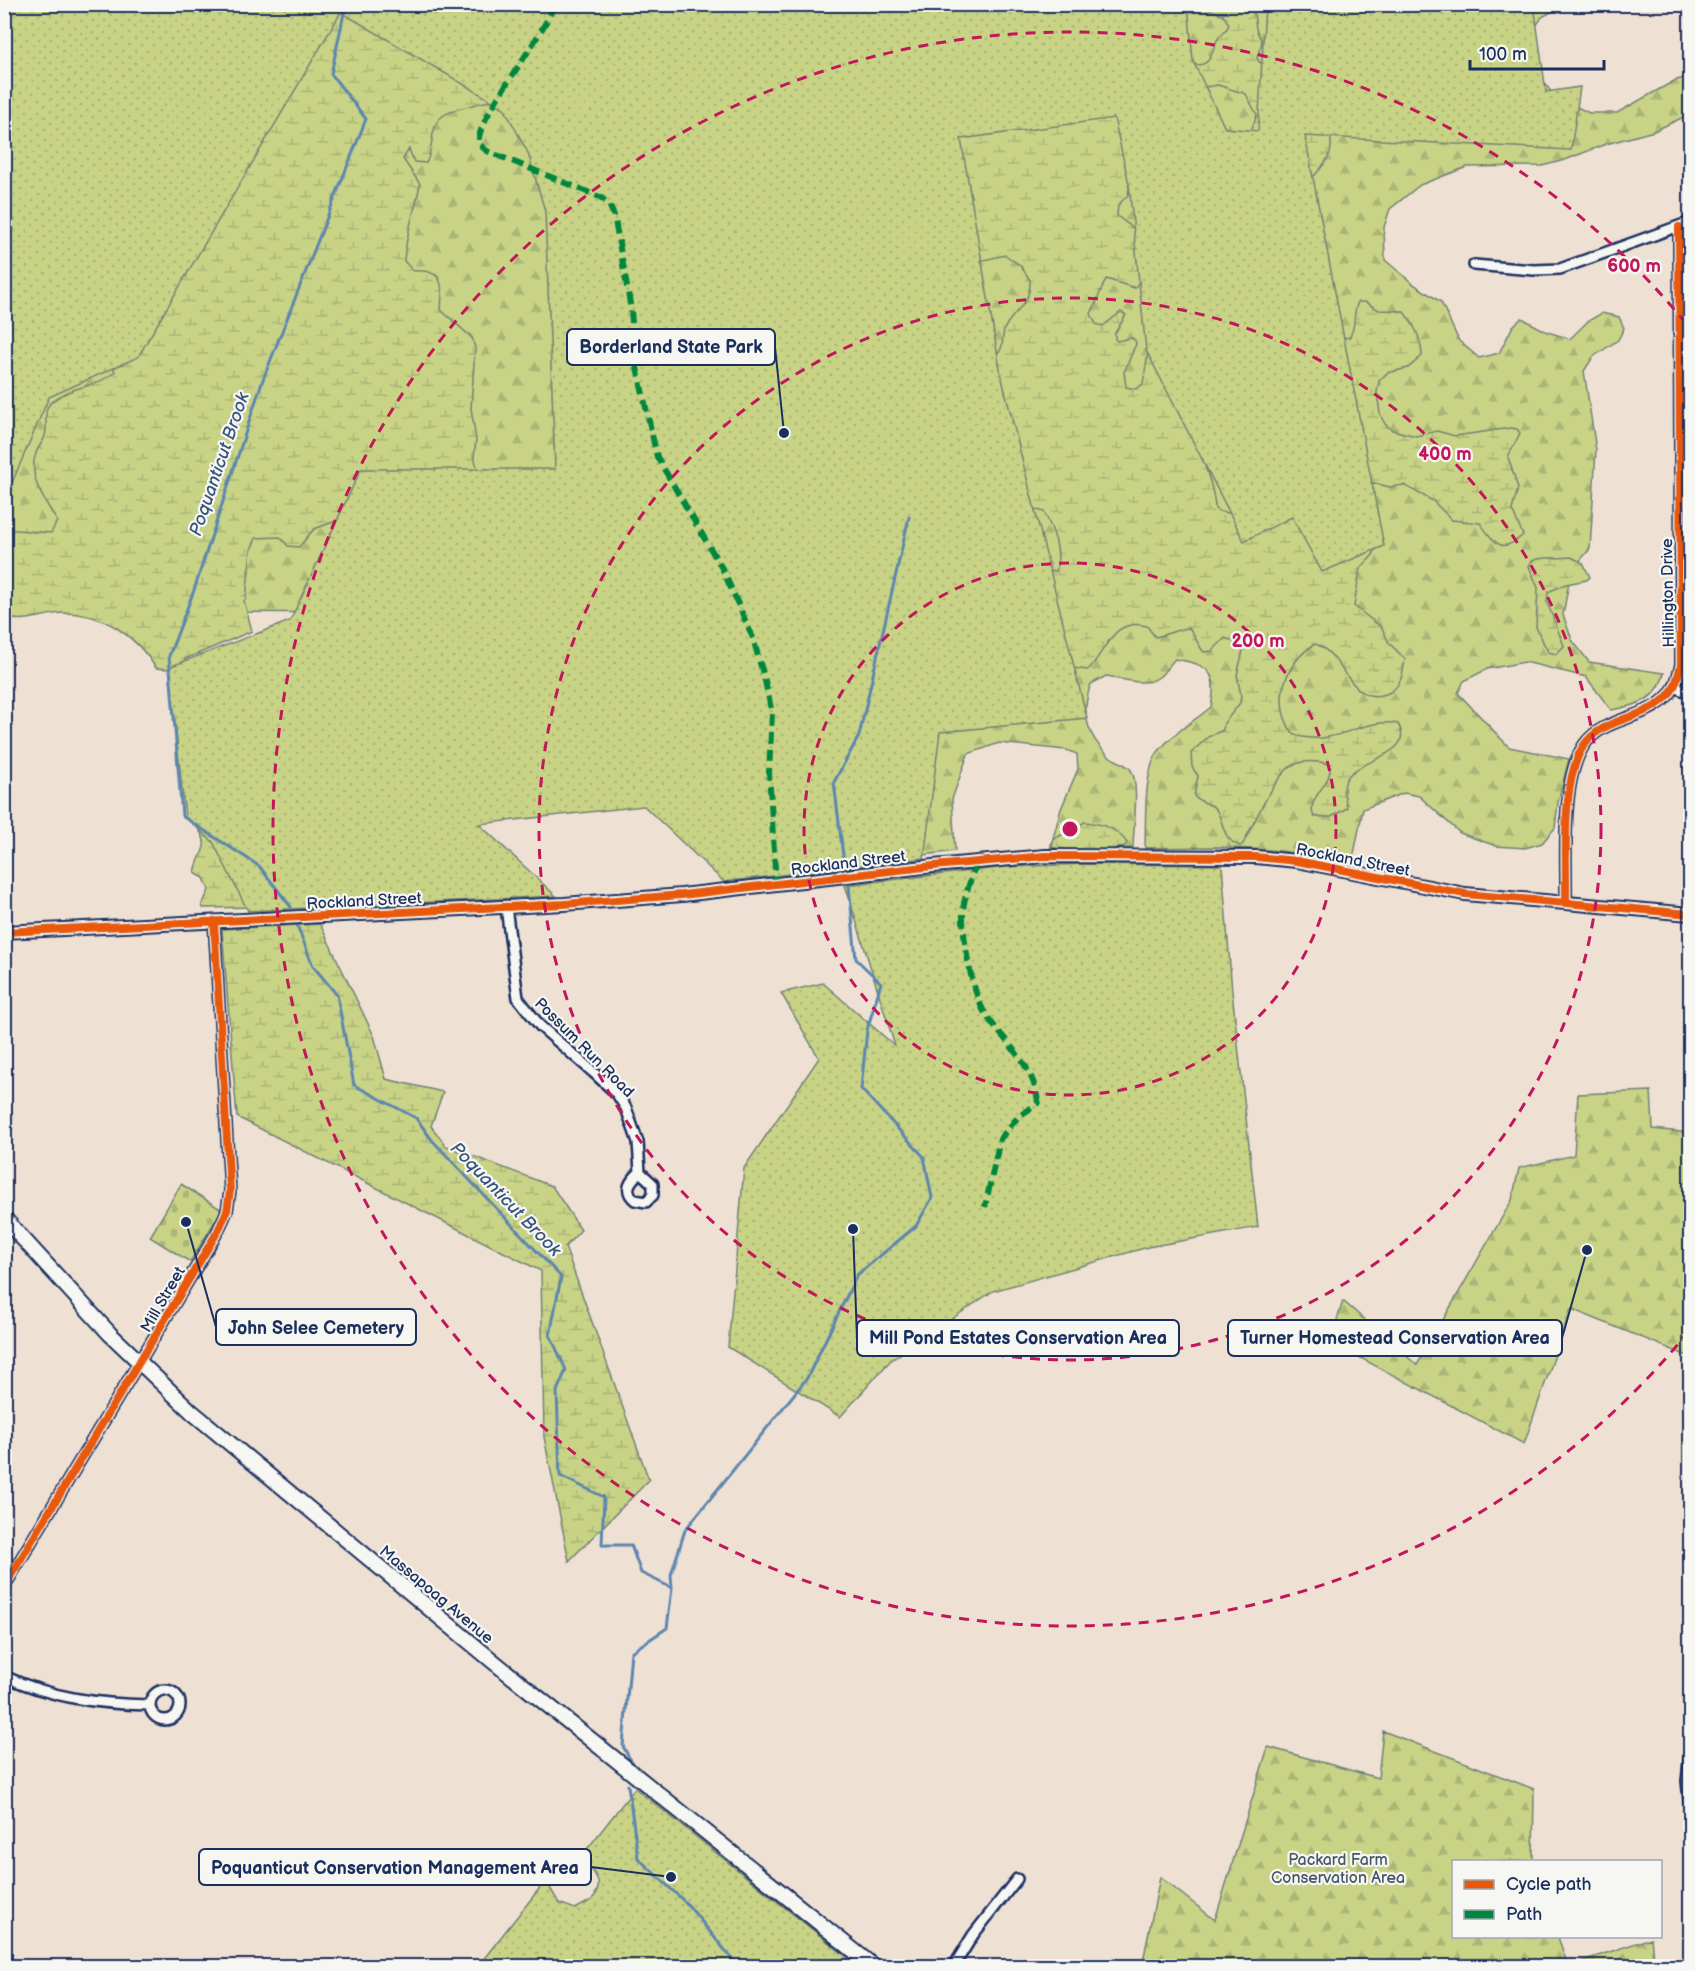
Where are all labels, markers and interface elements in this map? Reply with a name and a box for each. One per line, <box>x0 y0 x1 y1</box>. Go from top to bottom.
scale bar <box>1470 33 1604 71</box>
text: 100 m <box>1479 44 1527 65</box>
text: 600 m <box>1607 256 1661 277</box>
callout: Borderland State Park <box>567 329 775 365</box>
text: Borderland State Park <box>579 337 763 358</box>
water label: Poquanticut Brook <box>185 388 254 539</box>
text: 400 m <box>1418 444 1472 465</box>
street label: Hillington Drive <box>1658 538 1679 648</box>
text: 200 m <box>1231 631 1285 652</box>
centre of rings <box>1060 819 1080 839</box>
street label: Rockland Street <box>1294 840 1411 881</box>
street label: Rockland Street <box>790 847 907 880</box>
street label: Rockland Street <box>306 889 422 914</box>
street label: Possum Run Road <box>530 994 638 1102</box>
water label: Poquanticut Brook <box>446 1138 566 1262</box>
street label: Mill Street <box>137 1263 190 1336</box>
callout: John Selee Cemetery <box>216 1309 416 1345</box>
text: John Selee Cemetery <box>228 1318 405 1339</box>
callout: Mill Pond Estates Conservation Area <box>857 1320 1179 1356</box>
callout: Turner Homestead Conservation Area <box>1228 1320 1562 1356</box>
text: Mill Pond Estates Conservation Area <box>869 1328 1167 1349</box>
text: Turner Homestead Conservation Area <box>1240 1328 1550 1349</box>
street label: Massapoag Avenue <box>375 1542 497 1649</box>
callout: Poquanticut Conservation Management Area <box>199 1849 591 1885</box>
park label: Packard Farm Conservation Area <box>1271 1851 1405 1888</box>
text: Poquanticut Conservation Management Area <box>211 1858 579 1879</box>
legend <box>1452 1860 1662 1938</box>
text: Cycle path <box>1506 1874 1592 1895</box>
text: Path <box>1506 1904 1542 1925</box>

